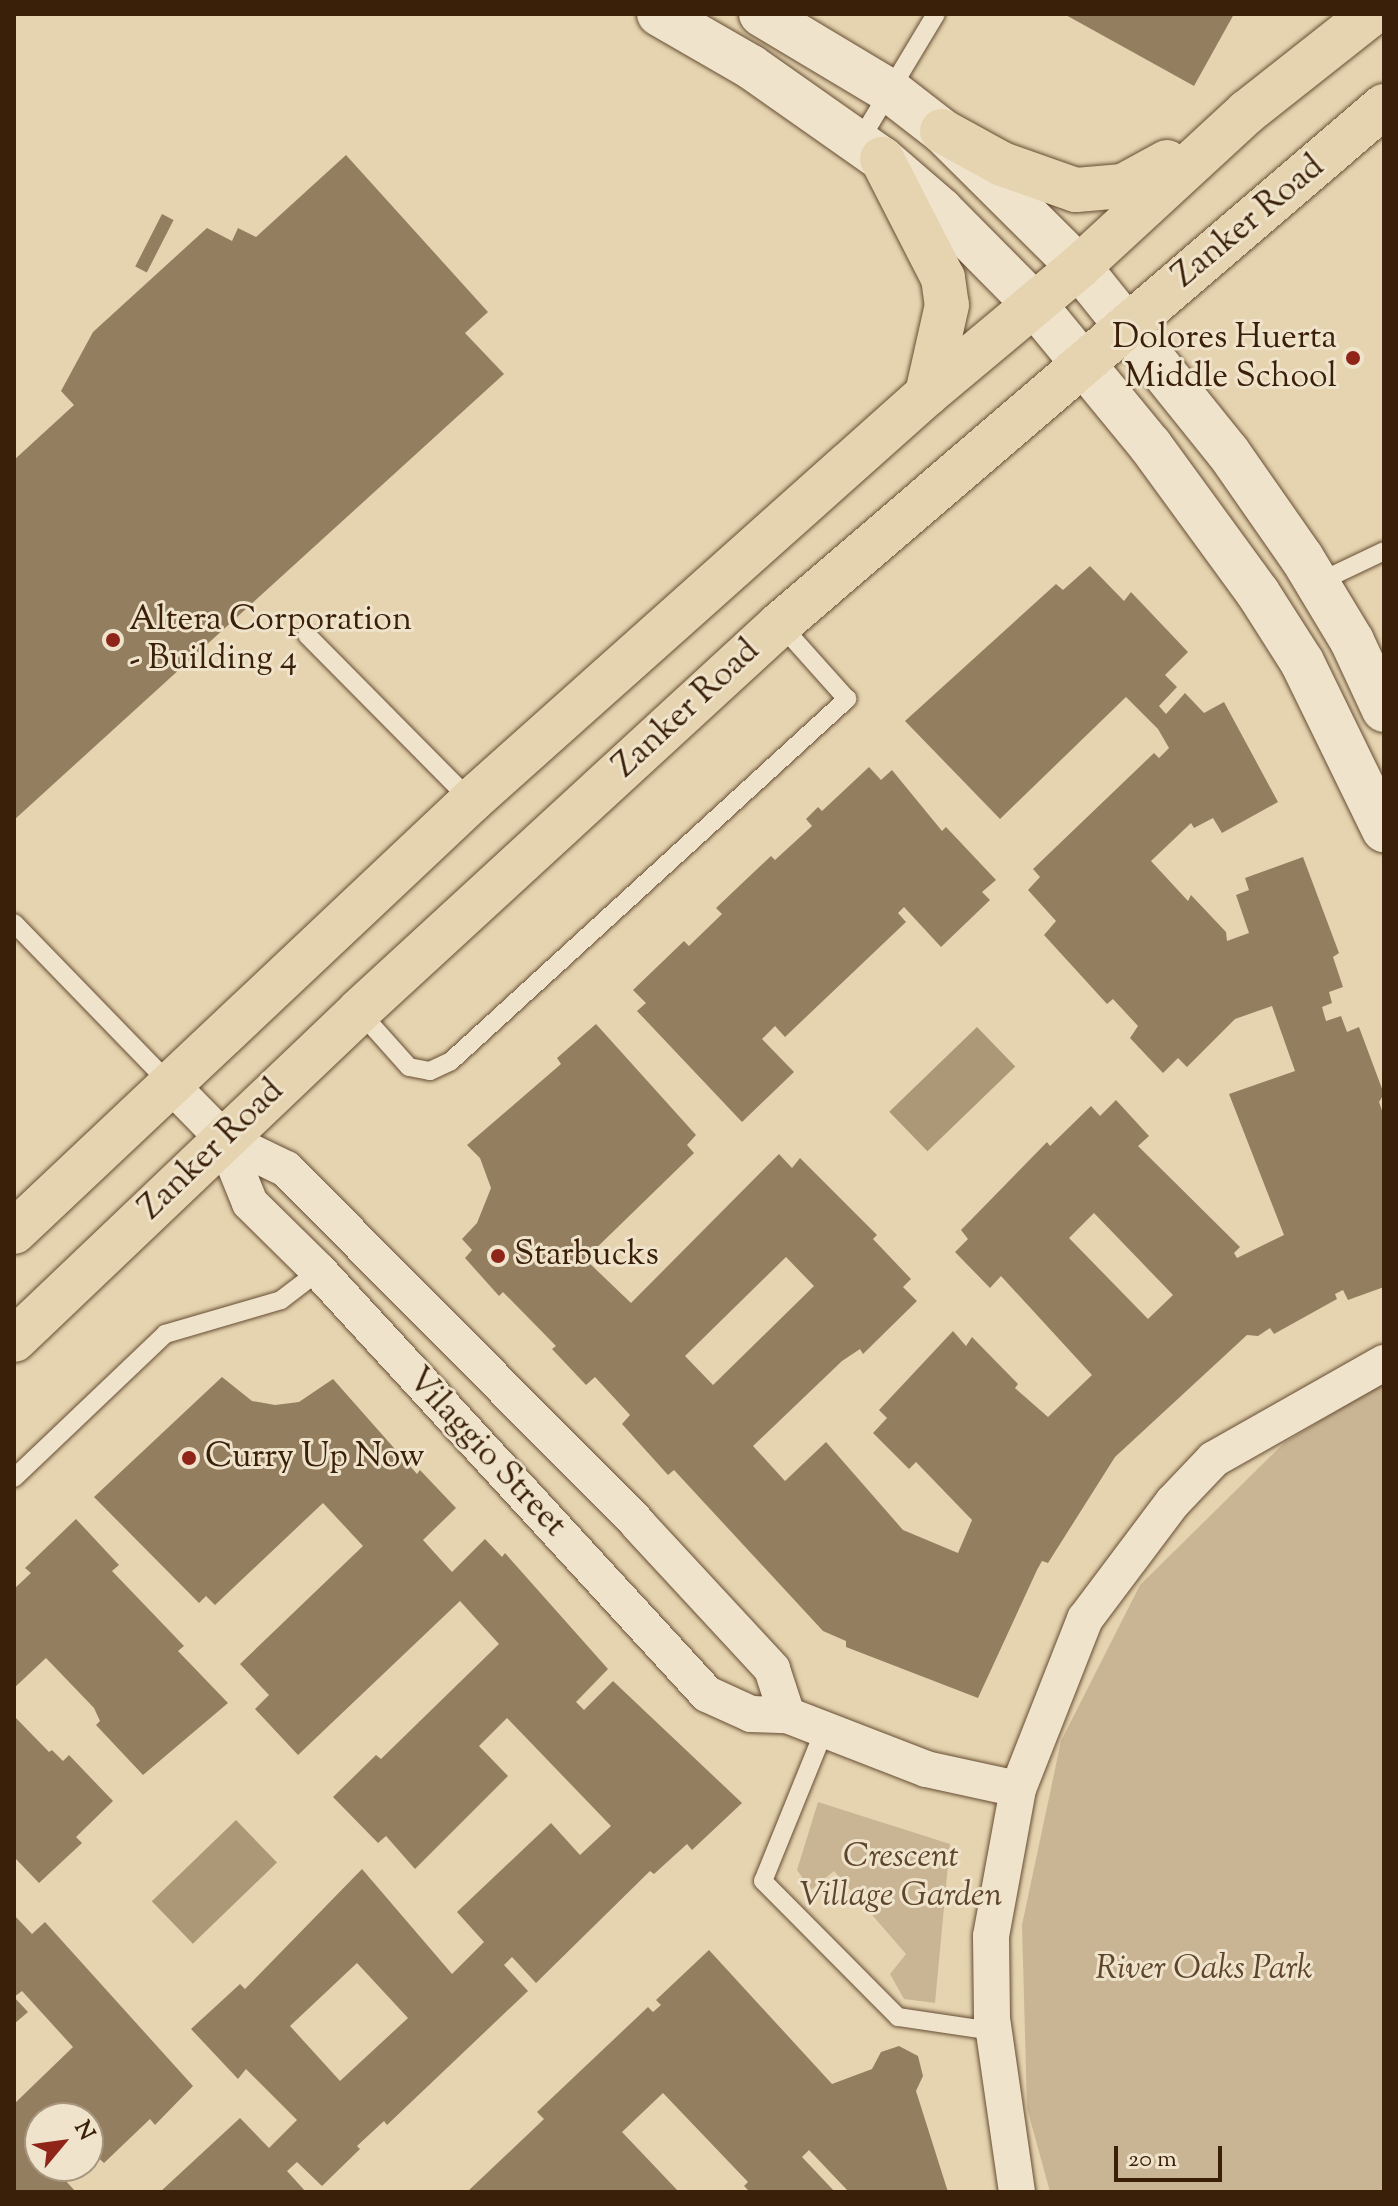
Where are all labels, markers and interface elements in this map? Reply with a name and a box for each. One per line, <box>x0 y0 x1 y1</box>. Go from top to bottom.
street label: Zanker Road <box>1165 147 1333 297</box>
place label: Dolores Huerta Middle School <box>1112 318 1337 398</box>
marker: Dolores Huerta Middle School <box>1344 349 1362 367</box>
place label: Altera Corporation - Building 4 <box>129 600 412 680</box>
marker: Altera Corporation - Building 4 <box>104 631 122 649</box>
street label: Zanker Road <box>605 631 769 787</box>
street label: Zanker Road <box>131 1071 293 1229</box>
place label: Starbucks <box>514 1236 659 1276</box>
marker: Starbucks <box>489 1247 507 1265</box>
street label: Vilaggio Street <box>397 1360 575 1546</box>
place label: Curry Up Now <box>205 1438 425 1478</box>
marker: Curry Up Now <box>180 1449 198 1467</box>
park label: Crescent Village Garden <box>800 1837 1002 1916</box>
park label: River Oaks Park <box>1096 1950 1312 1990</box>
north arrow <box>24 2102 104 2182</box>
text: N <box>65 2116 101 2147</box>
scale bar <box>1118 2130 1226 2180</box>
text: 20 m <box>1128 2143 1177 2177</box>

